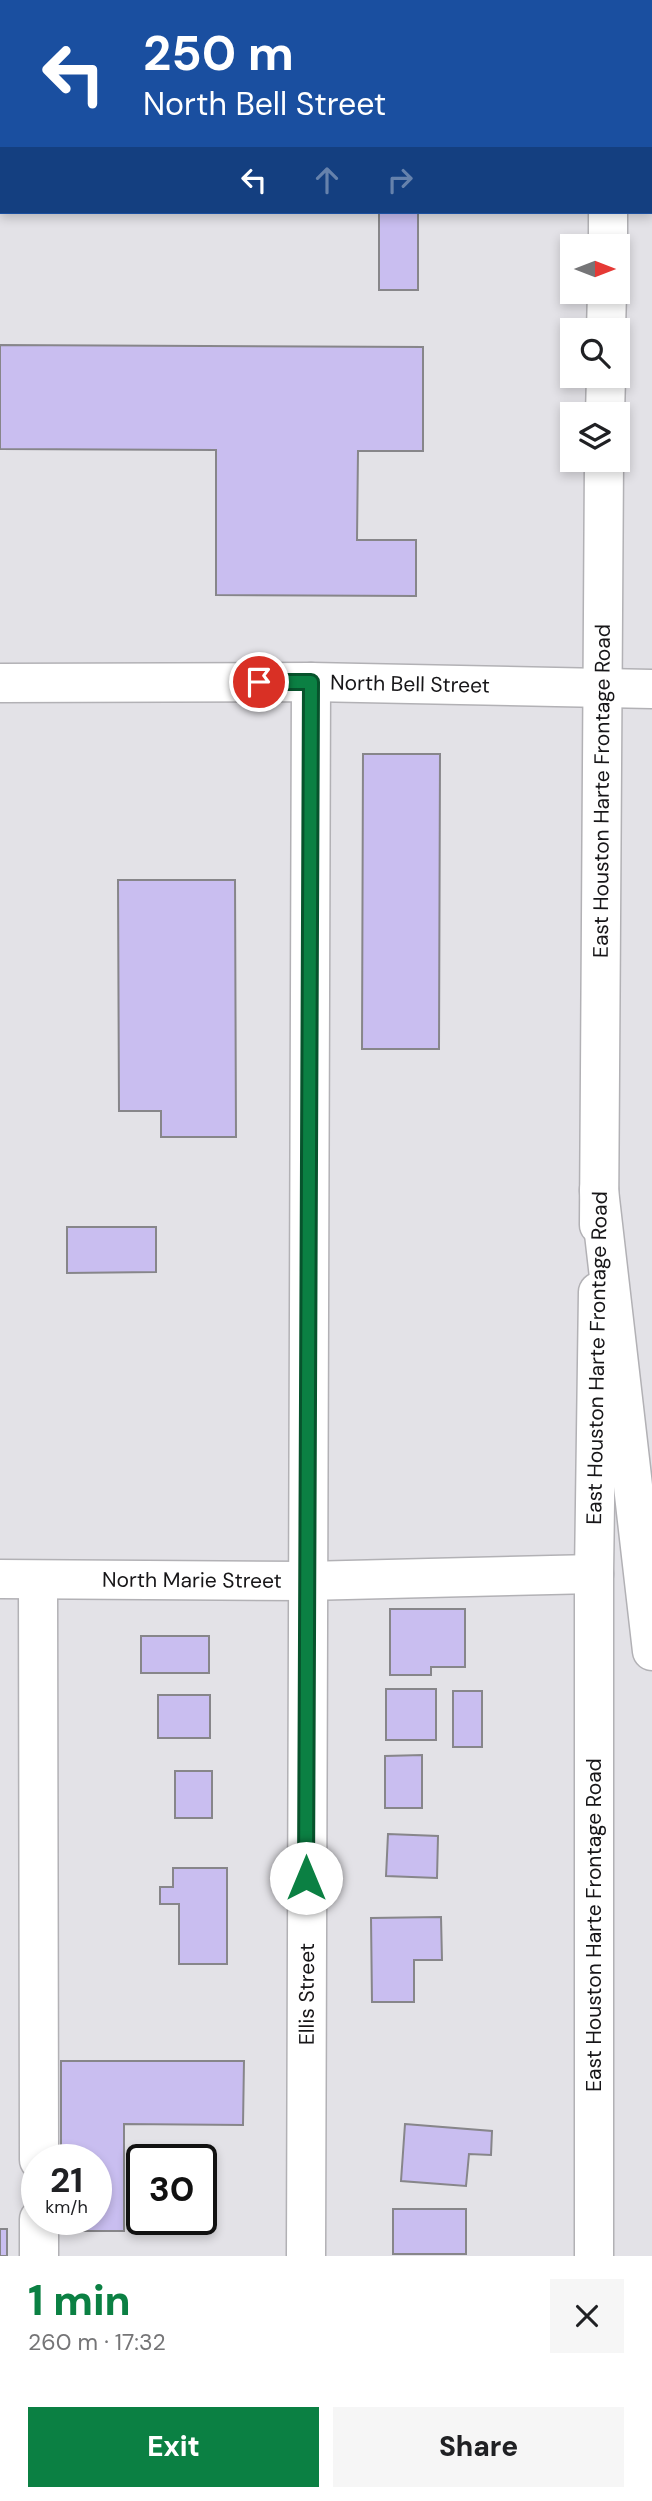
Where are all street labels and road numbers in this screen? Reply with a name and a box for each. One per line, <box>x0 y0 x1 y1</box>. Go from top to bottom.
street label: East Houston Harte Frontage Road <box>587 624 617 958</box>
street label: North Bell Street <box>330 668 490 700</box>
street label: East Houston Harte Frontage Road <box>580 1191 614 1525</box>
street label: North Marie Street <box>102 1566 282 1595</box>
street label: East Houston Harte Frontage Road <box>580 1758 608 2092</box>
street label: Ellis Street <box>293 1943 321 2045</box>

